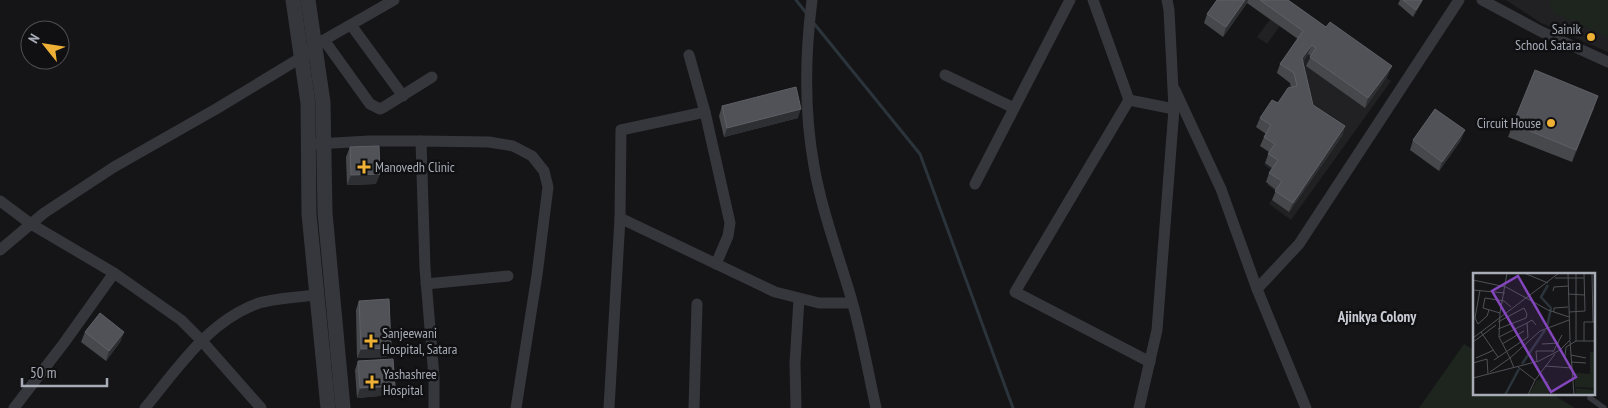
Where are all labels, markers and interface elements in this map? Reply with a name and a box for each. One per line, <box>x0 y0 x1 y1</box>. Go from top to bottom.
north arrow <box>20 20 70 70</box>
place label: Sainik School Satara <box>1515 20 1582 54</box>
text: N <box>24 31 43 46</box>
marker: Sainik School Satara <box>1585 31 1597 43</box>
place label: Circuit House <box>1477 114 1541 132</box>
marker: Circuit House <box>1545 117 1557 129</box>
place label: Manovedh Clinic <box>375 158 455 176</box>
marker: Manovedh Clinic <box>357 160 371 174</box>
inset map <box>1473 273 1596 396</box>
district label: Ajinkya Colony <box>1337 307 1417 326</box>
place label: Sanjeewani Hospital, Satara <box>382 324 457 358</box>
marker: Sanjeewani Hospital, Satara <box>364 334 378 348</box>
scale bar <box>22 356 108 388</box>
text: 50 m <box>30 363 56 382</box>
place label: Yashashree Hospital <box>383 365 437 399</box>
marker: Yashashree Hospital <box>365 375 379 389</box>

